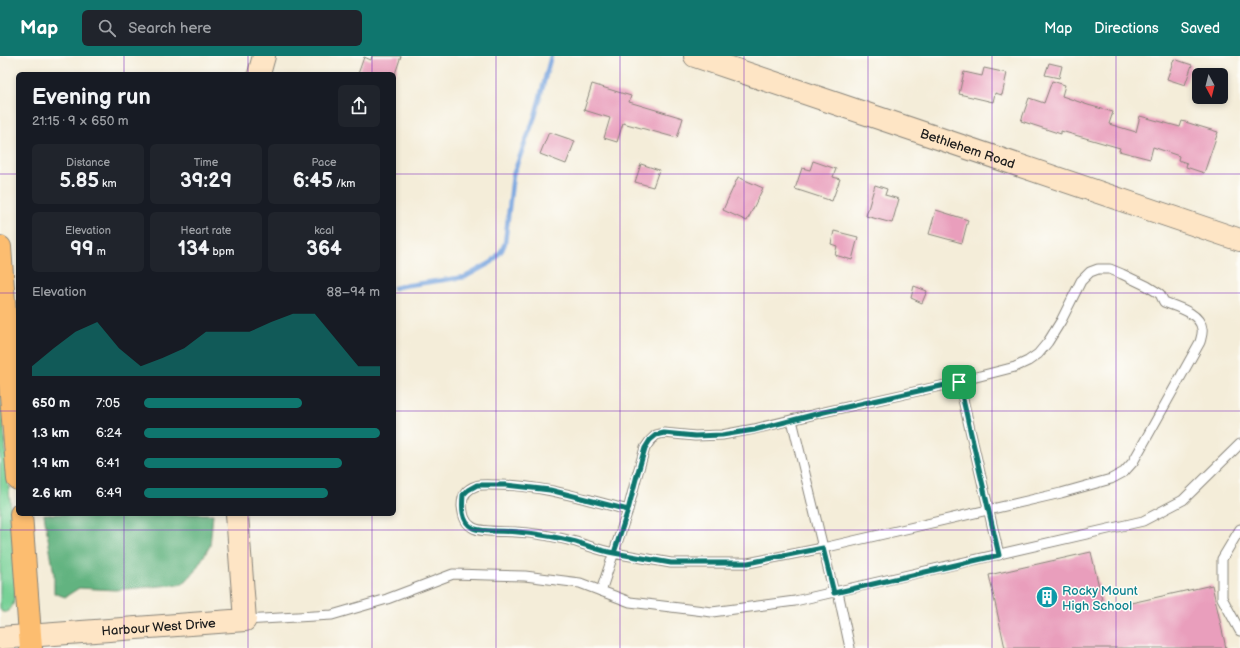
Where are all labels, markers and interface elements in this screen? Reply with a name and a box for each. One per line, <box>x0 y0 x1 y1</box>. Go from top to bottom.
search box <box>82 10 362 46</box>
text: Map <box>20 17 58 40</box>
icon: search <box>96 17 118 39</box>
text: Search here <box>128 19 211 38</box>
text: Map <box>1044 20 1072 37</box>
text: Directions <box>1094 20 1159 37</box>
text: Saved <box>1181 20 1220 37</box>
north arrow <box>1192 68 1228 104</box>
map controls <box>1192 68 1228 104</box>
text: Evening run <box>32 84 151 111</box>
button: share <box>338 85 380 127</box>
text: 21:15 · 9 × 650 m <box>32 113 129 129</box>
street label: Bethlehem Road <box>918 126 1017 172</box>
text: Distance <box>66 156 110 169</box>
text: Time <box>194 156 218 169</box>
text: Pace <box>311 156 337 169</box>
text: 5.85 <box>60 169 99 193</box>
text: 39:29 <box>180 169 232 193</box>
text: 6:45 <box>293 169 333 193</box>
text: km <box>99 177 116 190</box>
text: /km <box>333 177 355 190</box>
text: Elevation <box>65 224 111 237</box>
text: Heart rate <box>181 224 231 237</box>
text: kcal <box>314 224 334 237</box>
text: 99 <box>70 237 94 261</box>
text: 134 <box>178 237 210 261</box>
text: 364 <box>306 237 342 261</box>
text: m <box>94 245 106 258</box>
text: bpm <box>210 245 234 258</box>
text: Elevation <box>32 284 86 300</box>
text: 88–94 m <box>327 284 380 300</box>
pin <box>942 365 976 399</box>
icon: arrive <box>948 371 970 393</box>
text: 650 m <box>32 395 70 411</box>
text: 7:05 <box>96 395 120 411</box>
text: 1.3 km <box>32 425 69 441</box>
text: 6:24 <box>96 425 122 441</box>
text: 1.9 km <box>32 455 69 471</box>
text: 6:41 <box>96 455 120 471</box>
text: 2.6 km <box>32 485 72 501</box>
text: 6:49 <box>96 485 122 501</box>
place label: Rocky Mount High School <box>1062 583 1138 614</box>
building icon: Rocky Mount High School <box>1034 584 1060 610</box>
street label: Harbour West Drive <box>101 615 217 640</box>

